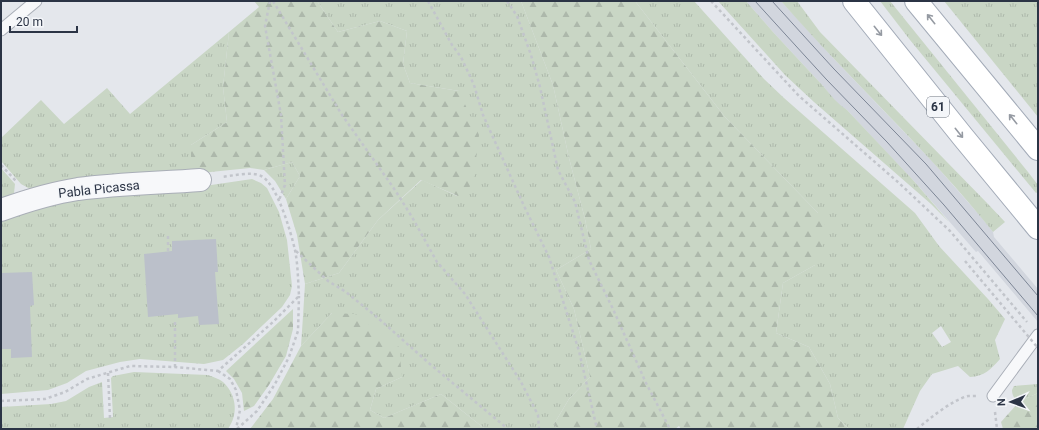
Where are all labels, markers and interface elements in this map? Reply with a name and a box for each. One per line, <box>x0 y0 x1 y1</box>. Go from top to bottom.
scale bar <box>10 8 77 34</box>
one-way arrow <box>926 13 935 24</box>
text: 20 m <box>16 15 43 29</box>
one-way arrow <box>874 26 883 37</box>
road number: 61 <box>927 97 949 117</box>
one-way arrow <box>1009 114 1018 125</box>
one-way arrow <box>955 128 964 139</box>
street label: Pabla Picassa <box>58 177 140 201</box>
north arrow <box>991 382 1031 422</box>
text: N <box>995 398 1008 406</box>

